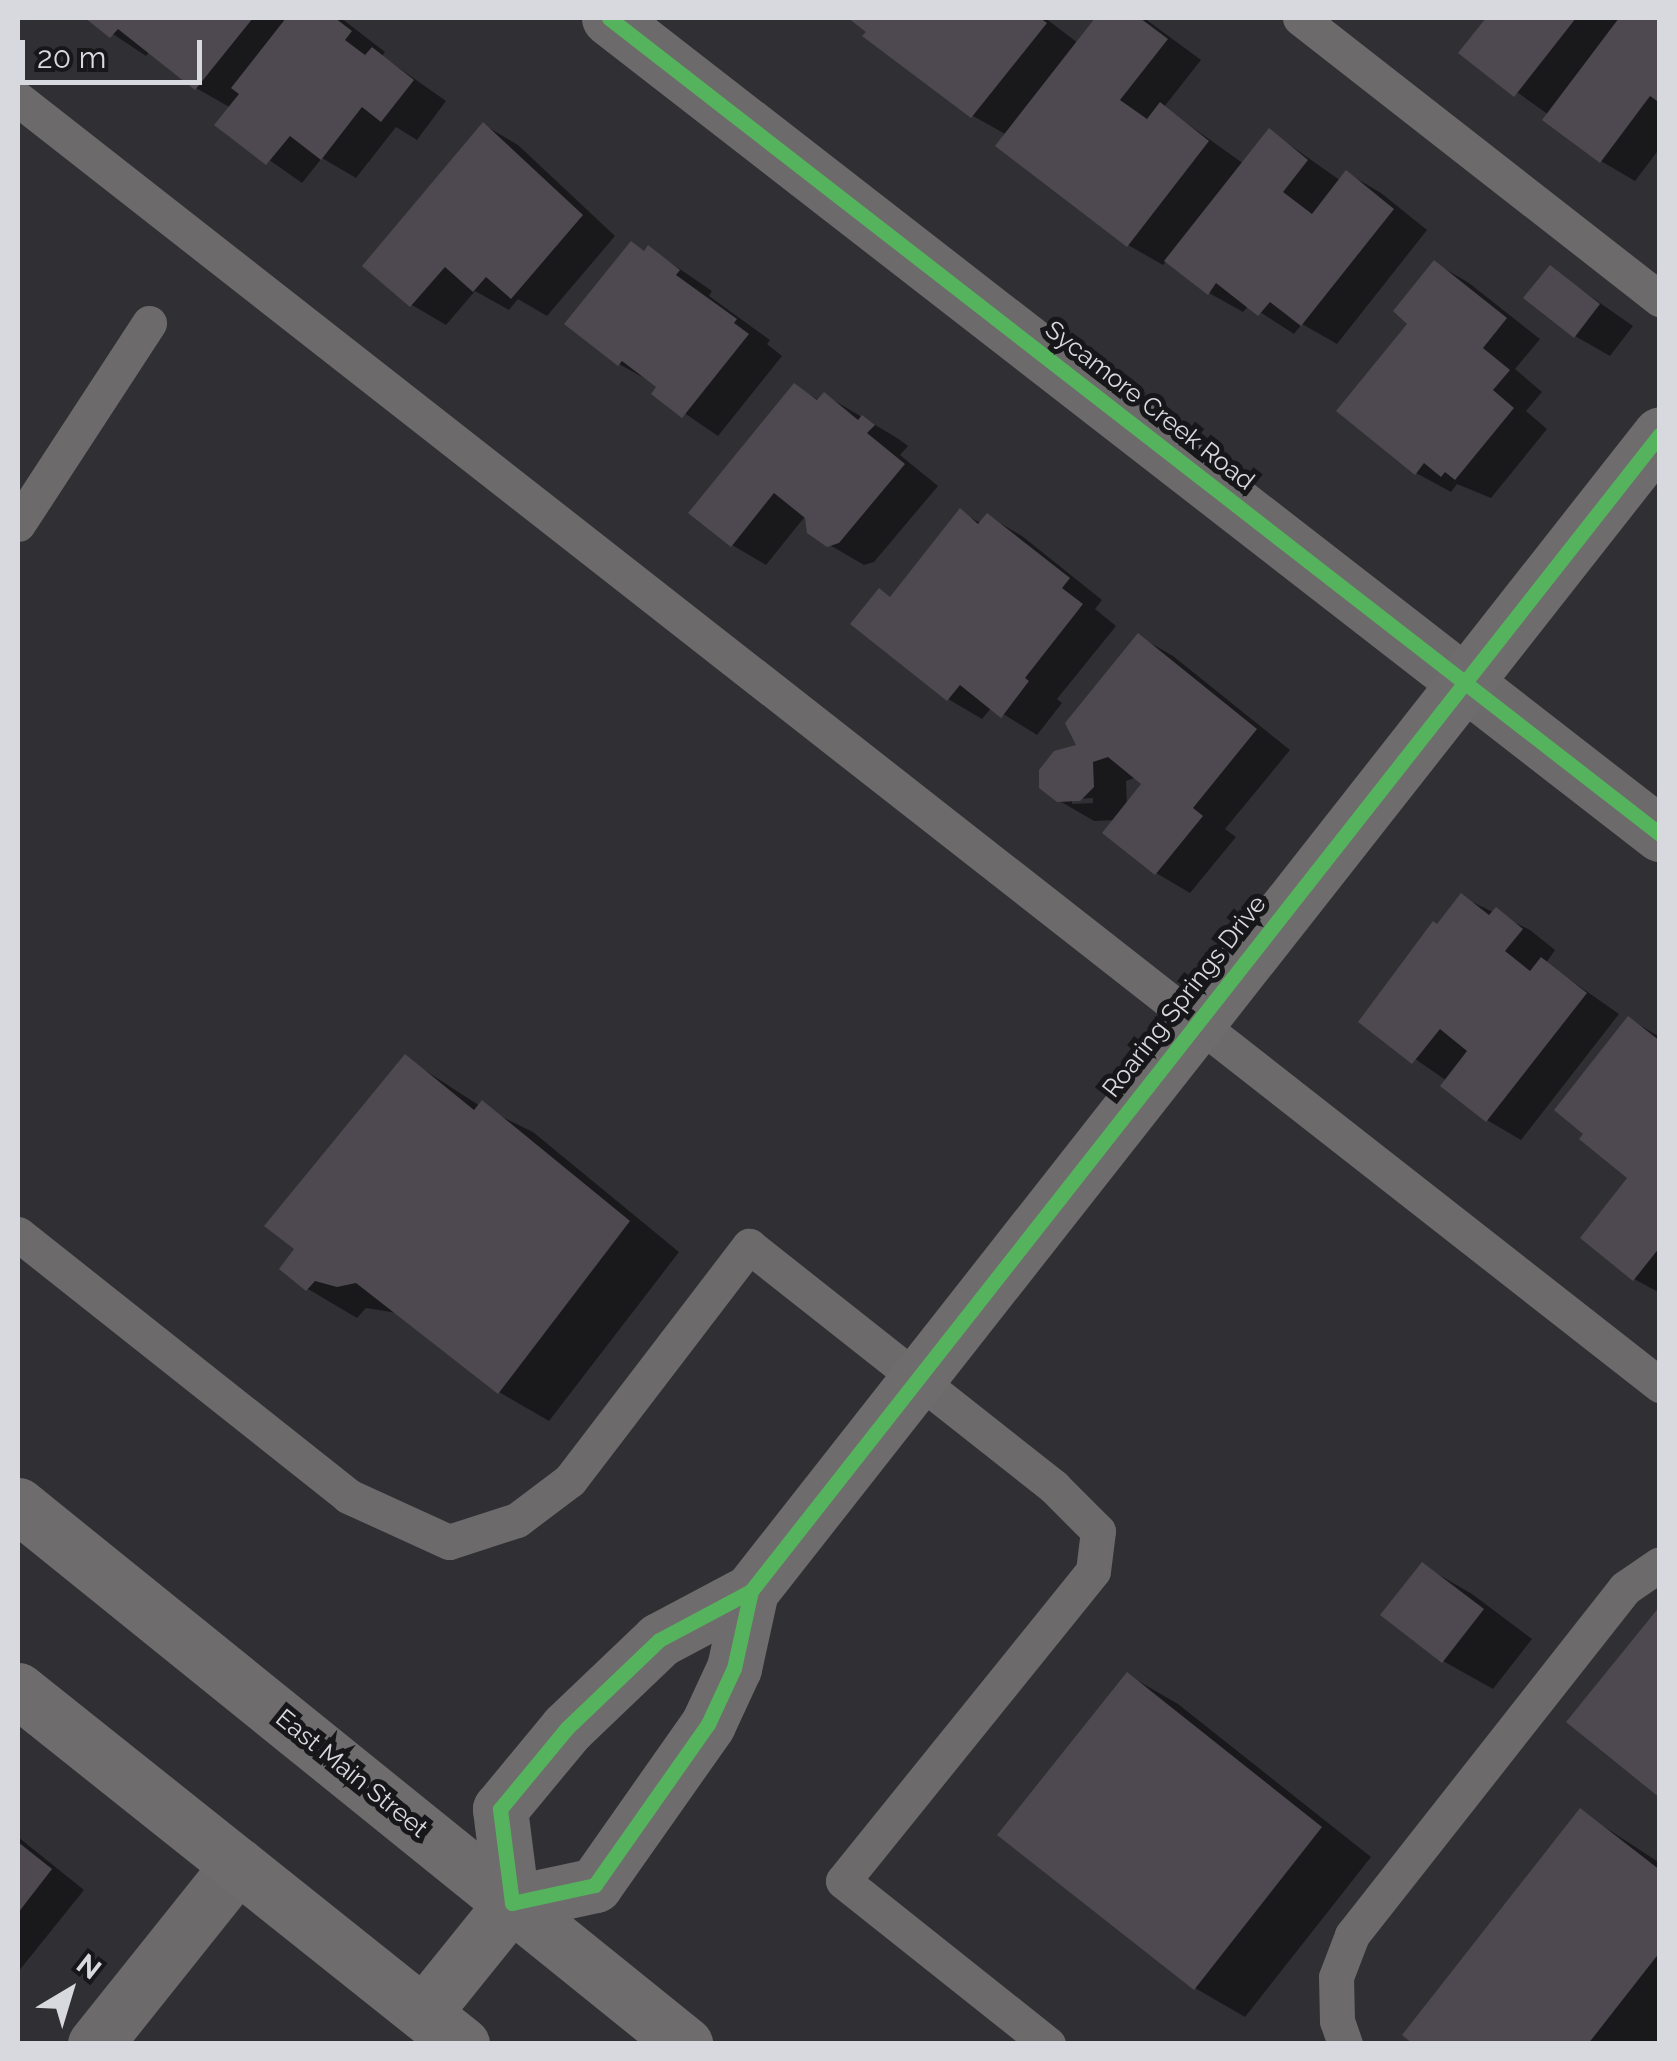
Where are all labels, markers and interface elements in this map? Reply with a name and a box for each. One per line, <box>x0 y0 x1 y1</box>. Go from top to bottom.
scale bar <box>25 20 208 82</box>
text: 20 m <box>37 40 106 75</box>
street label: Sycamore Creek Road <box>1040 314 1260 496</box>
street label: Roaring Springs Drive <box>1096 889 1272 1103</box>
street label: East Main Street <box>270 1703 434 1843</box>
north arrow <box>20 1941 120 2041</box>
text: N <box>70 1947 107 1987</box>

